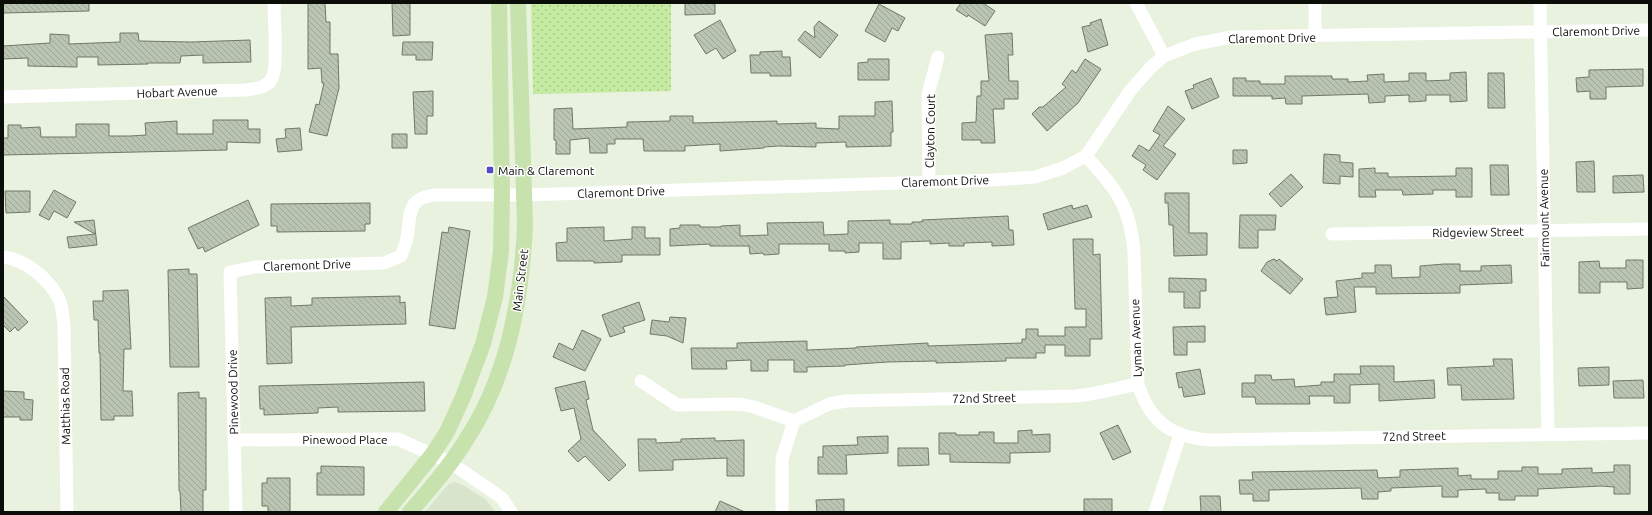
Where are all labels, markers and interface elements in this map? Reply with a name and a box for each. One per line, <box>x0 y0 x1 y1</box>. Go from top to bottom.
street label: Claremont Drive <box>1552 24 1640 38</box>
street label: Claremont Drive <box>1228 31 1316 45</box>
street label: Hobart Avenue <box>136 84 218 100</box>
street label: Clayton Court <box>923 93 937 168</box>
place label: Main & Claremont <box>498 164 595 177</box>
marker: Main & Claremont <box>485 165 495 175</box>
street label: Fairmount Avenue <box>1537 169 1551 267</box>
street label: Claremont Drive <box>901 173 989 189</box>
street label: Claremont Drive <box>577 184 665 200</box>
street label: Ridgeview Street <box>1432 225 1524 239</box>
street label: Main Street <box>510 248 530 312</box>
street label: Claremont Drive <box>263 257 351 273</box>
street label: Lyman Avenue <box>1128 299 1144 377</box>
street label: Pinewood Drive <box>226 349 240 435</box>
street label: Matthias Road <box>58 367 72 445</box>
street label: 72nd Street <box>952 391 1016 405</box>
street label: 72nd Street <box>1382 429 1446 443</box>
street label: Pinewood Place <box>302 433 388 446</box>

